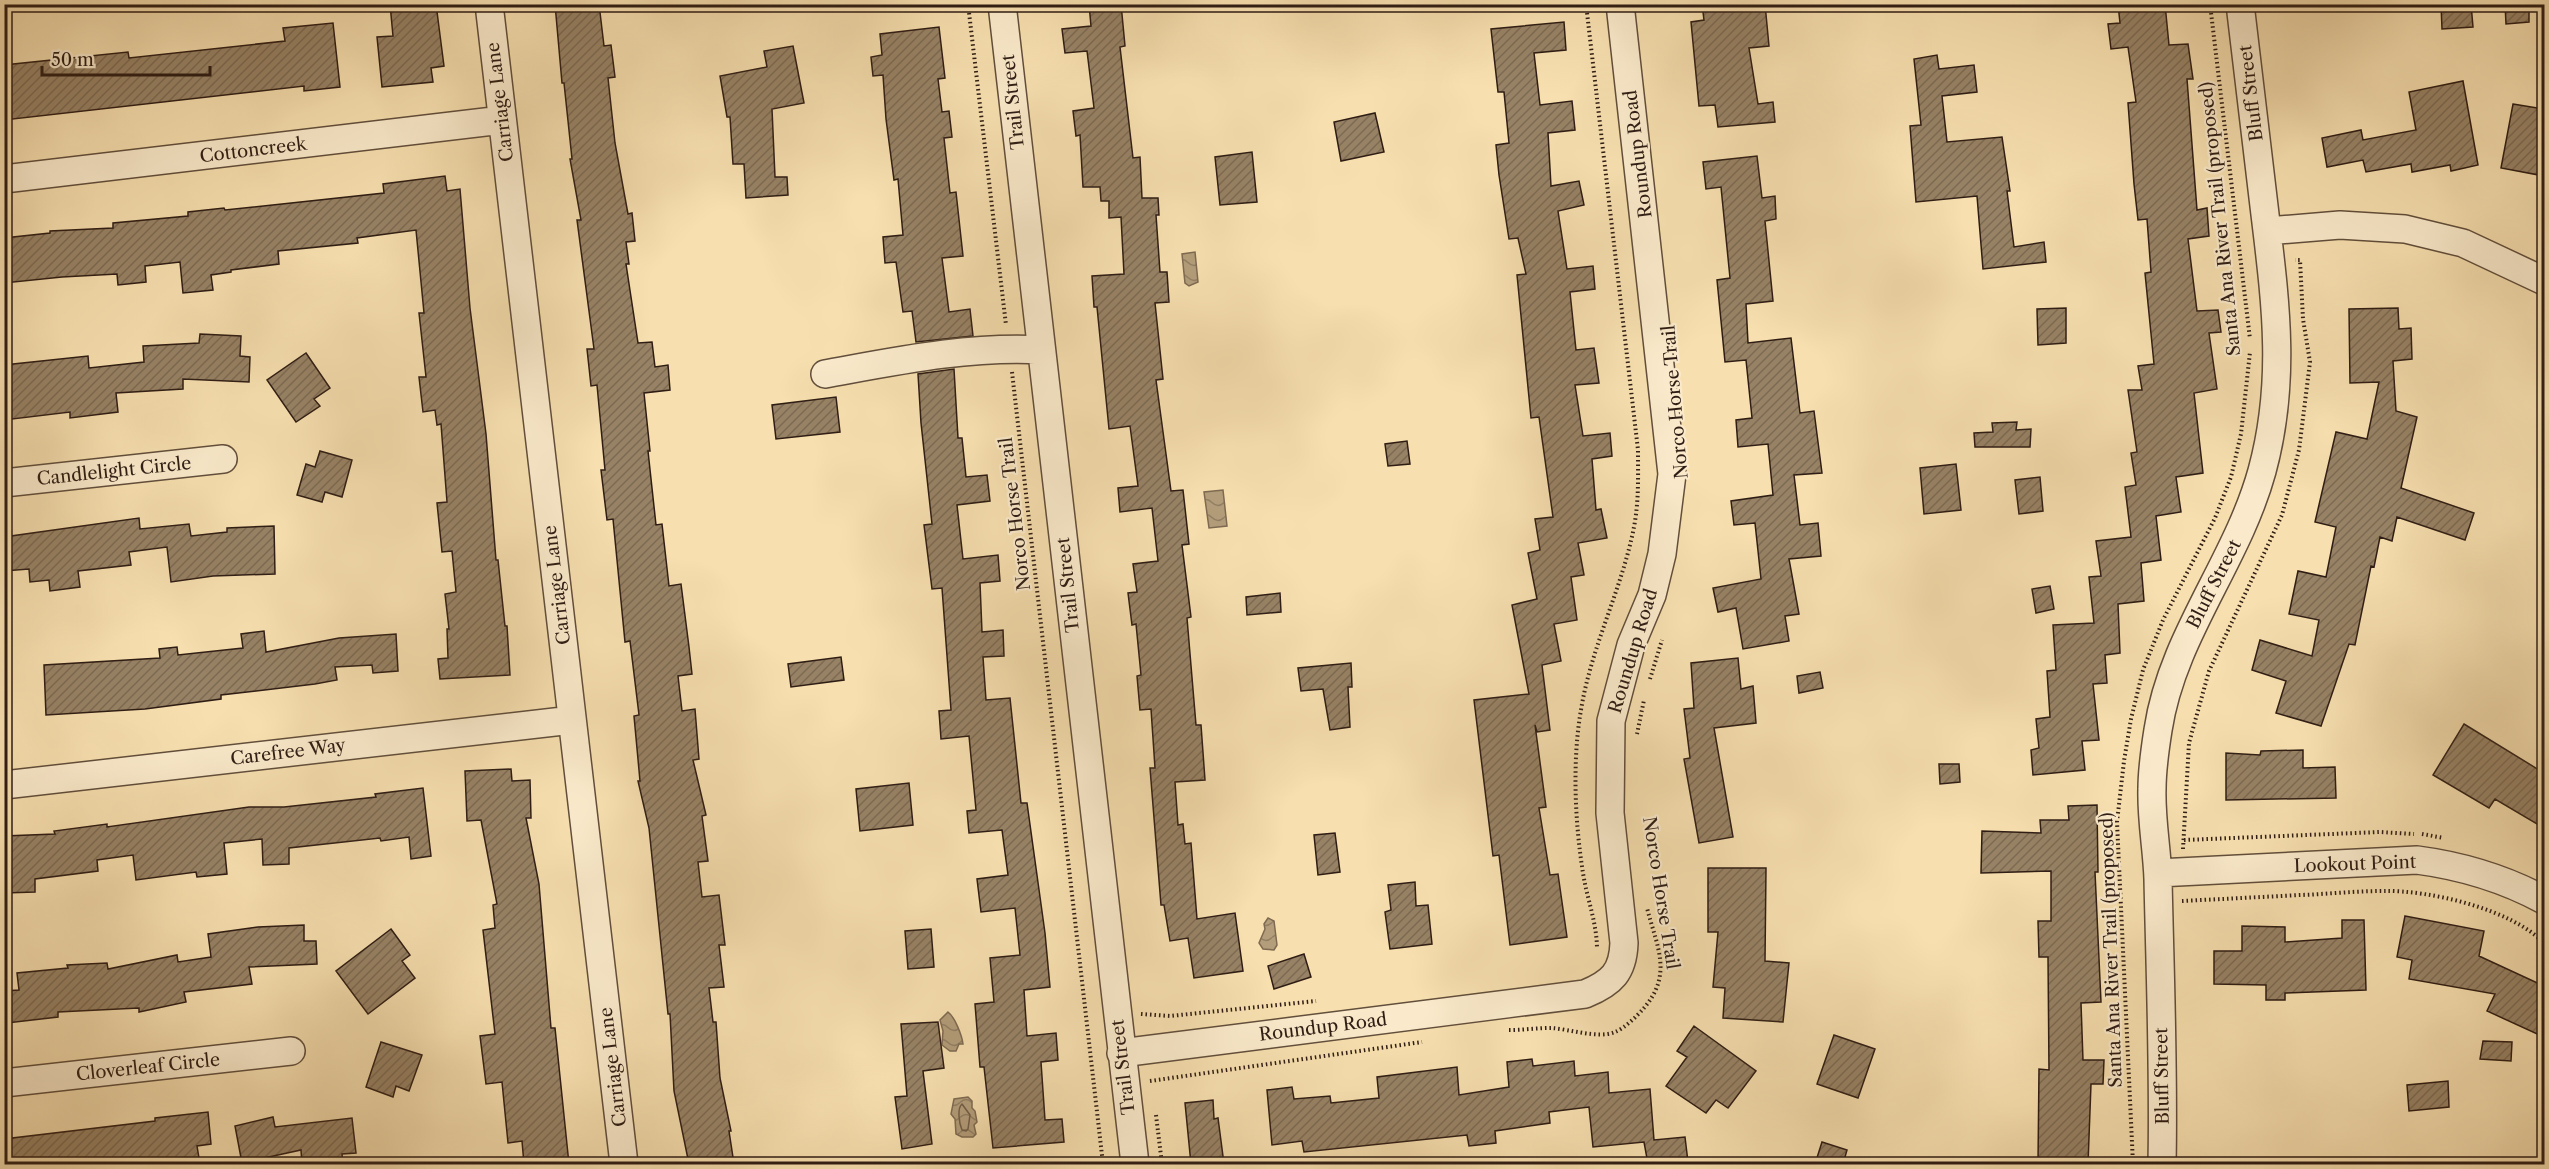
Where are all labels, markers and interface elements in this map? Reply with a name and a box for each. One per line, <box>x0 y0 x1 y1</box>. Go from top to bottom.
scale bar <box>42 39 210 77</box>
street label: Carriage Lane <box>482 41 518 163</box>
street label: Bluff Street <box>2234 43 2268 143</box>
text: 50 m <box>51 49 94 71</box>
street label: Trail Street <box>997 52 1029 151</box>
street label: Santa Ana River Trail (proposed) <box>2195 81 2245 357</box>
street label: Roundup Road <box>1619 89 1657 219</box>
street label: Cottoncreek <box>198 132 309 167</box>
street label: Norco Horse Trail <box>1657 324 1693 480</box>
street label: Norco Horse Trail <box>995 436 1035 592</box>
street label: Candlelight Circle <box>36 452 192 490</box>
street label: Carriage Lane <box>539 524 575 646</box>
street label: Trail Street <box>1052 535 1084 634</box>
street label: Bluff Street <box>2182 535 2246 632</box>
street label: Roundup Road <box>1604 586 1662 716</box>
street label: Carefree Way <box>229 734 348 770</box>
street label: Santa Ana River Trail (proposed) <box>2095 812 2127 1088</box>
street label: Norco Horse Trail <box>1638 815 1684 971</box>
street label: Lookout Point <box>2293 851 2417 877</box>
street label: Carriage Lane <box>595 1006 631 1128</box>
street label: Roundup Road <box>1258 1008 1388 1046</box>
street label: Trail Street <box>1106 1017 1140 1116</box>
street label: Bluff Street <box>2150 1027 2174 1125</box>
street label: Cloverleaf Circle <box>75 1049 221 1085</box>

